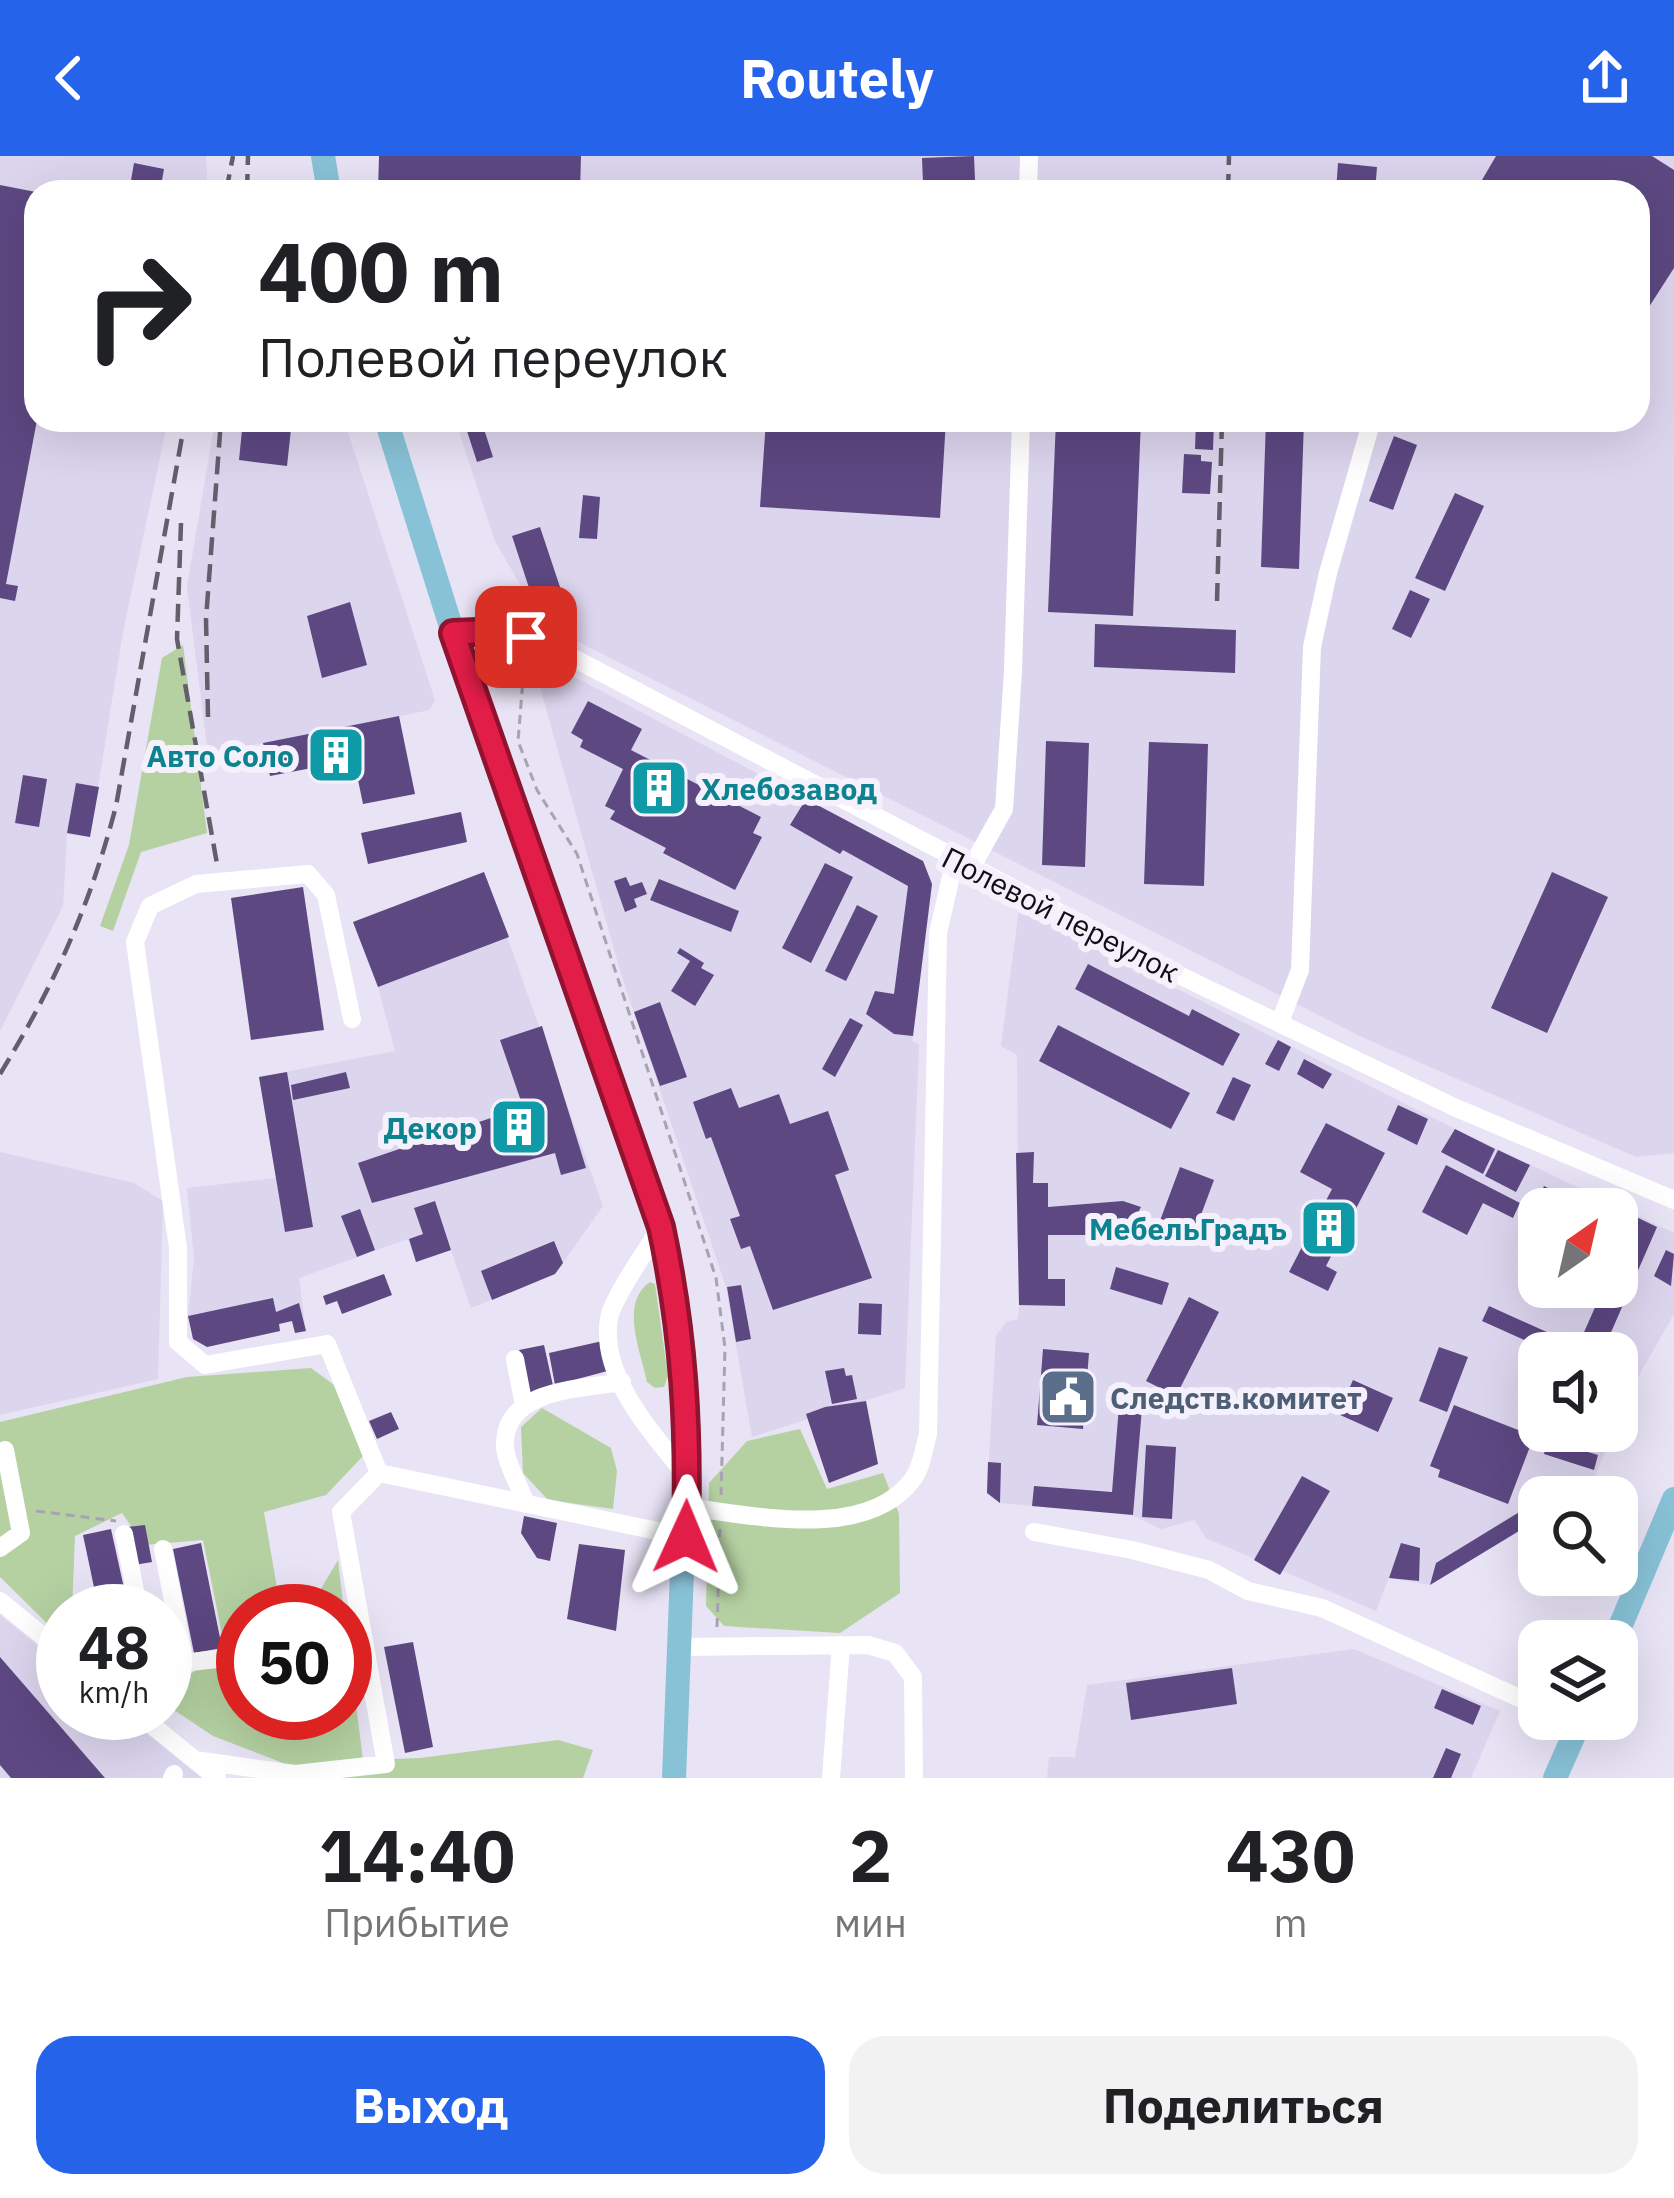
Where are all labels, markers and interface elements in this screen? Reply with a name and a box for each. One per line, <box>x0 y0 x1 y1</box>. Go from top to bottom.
text: Routely <box>740 43 934 113</box>
icon: back <box>36 45 102 111</box>
icon: share <box>1572 45 1638 111</box>
text: 400 m <box>258 216 504 325</box>
icon: right <box>60 228 216 384</box>
text: Полевой переулок <box>258 322 728 392</box>
pin <box>475 586 577 688</box>
icon: arrive <box>493 604 559 670</box>
building icon: Авто Соло <box>305 724 367 786</box>
place label: Авто Соло <box>147 736 294 775</box>
building icon: Хлебозавод <box>628 757 690 819</box>
place label: Хлебозавод <box>701 769 877 808</box>
street label: Полевой переулок <box>936 837 1186 991</box>
building icon: Декор <box>488 1096 550 1158</box>
place label: Декор <box>383 1108 477 1147</box>
north arrow <box>1518 1188 1638 1308</box>
map controls <box>1518 1188 1638 1740</box>
building icon: МебельГрадъ <box>1298 1197 1360 1259</box>
place label: МебельГрадъ <box>1089 1209 1287 1248</box>
button: sound <box>1518 1332 1638 1452</box>
public building icon: Следств.комитет <box>1037 1366 1099 1428</box>
place label: Следств.комитет <box>1110 1378 1362 1417</box>
position arrow <box>623 1474 749 1600</box>
button: search <box>1518 1476 1638 1596</box>
speed limit sign: 50 <box>216 1584 372 1740</box>
text: 48 <box>78 1607 150 1686</box>
button: layers <box>1518 1620 1638 1740</box>
text: km/h <box>79 1672 149 1711</box>
text: 14:40 <box>319 1808 515 1902</box>
text: 2 <box>849 1808 892 1902</box>
text: 430 <box>1226 1808 1355 1902</box>
text: Прибытие <box>324 1897 510 1948</box>
text: мин <box>834 1897 907 1948</box>
text: m <box>1273 1897 1308 1948</box>
button: Выход <box>36 2036 825 2174</box>
button: Поделиться <box>849 2036 1638 2174</box>

